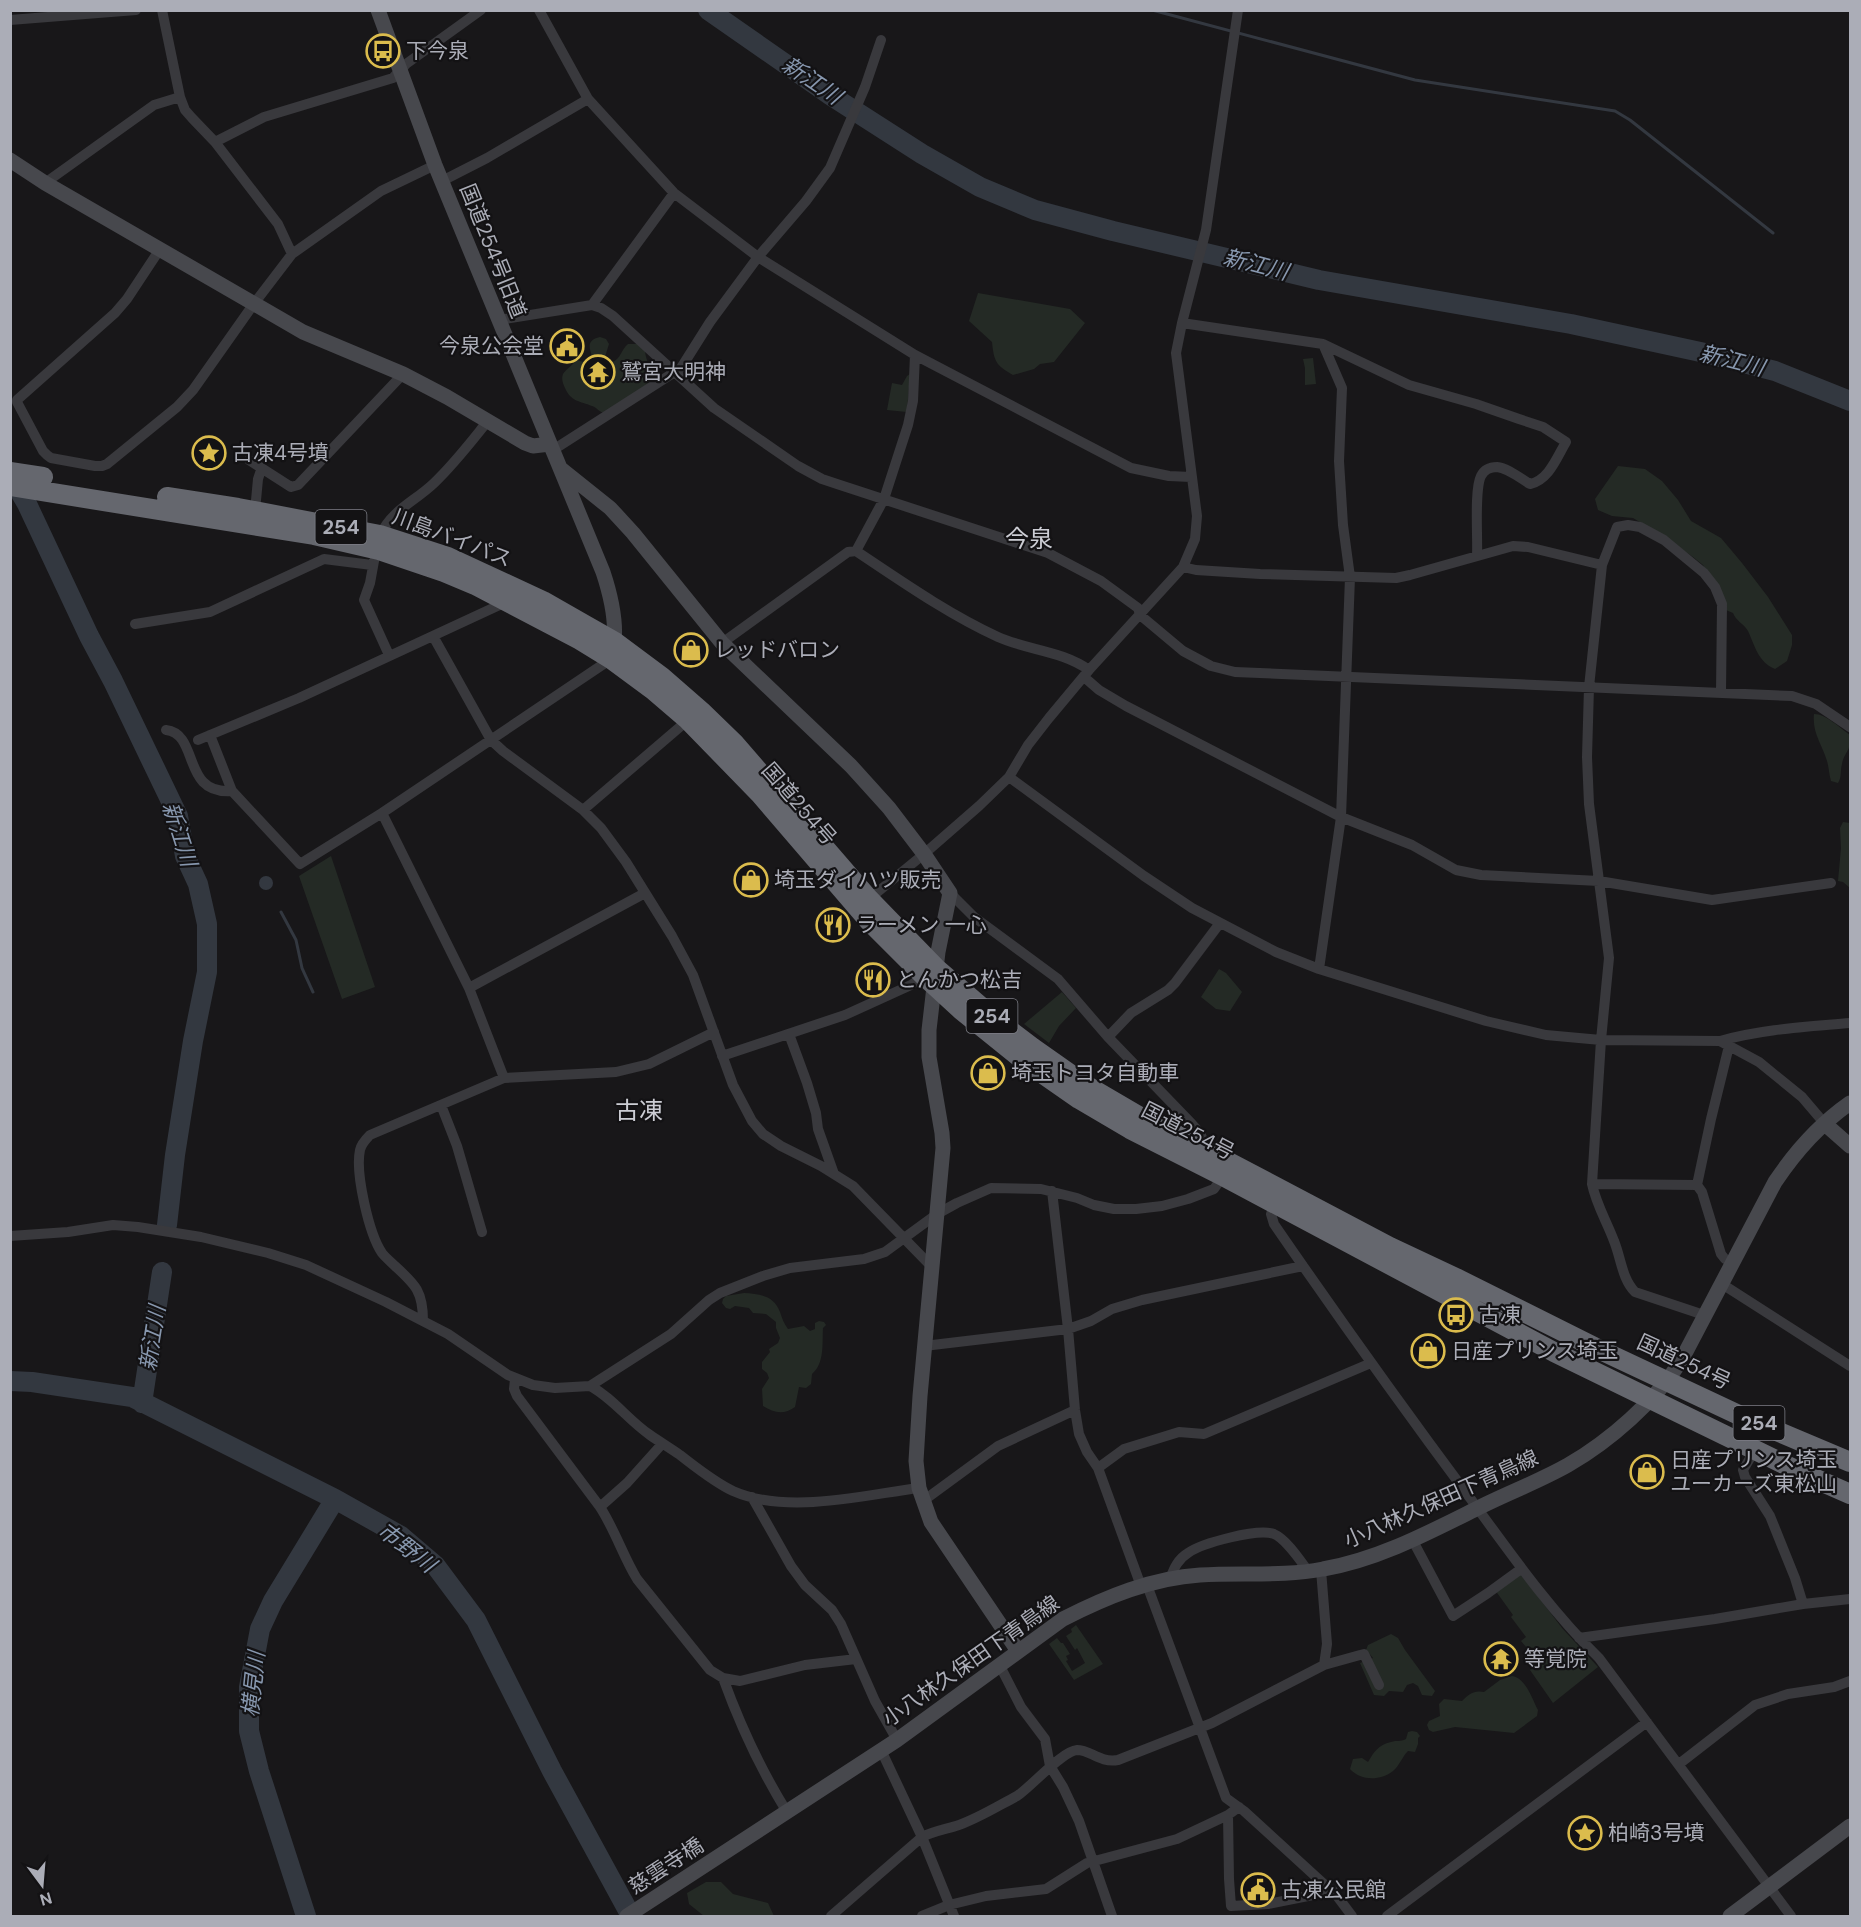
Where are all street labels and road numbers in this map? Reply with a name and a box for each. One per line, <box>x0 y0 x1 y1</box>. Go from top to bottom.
street label: 国道254号旧道 <box>453 180 533 322</box>
street label: 川島バイパス <box>388 502 516 574</box>
road number: 254 <box>316 510 366 544</box>
street label: 国道254号 <box>755 757 843 851</box>
road number: 254 <box>966 999 1018 1033</box>
street label: 国道254号 <box>1137 1096 1239 1166</box>
street label: 国道254号 <box>1632 1328 1736 1396</box>
road number: 254 <box>1734 1406 1784 1440</box>
street label: 小八林久保田下青鳥線 <box>1339 1444 1543 1554</box>
street label: 小八林久保田下青鳥線 <box>877 1589 1065 1733</box>
street label: 慈雲寺橋 <box>623 1831 709 1901</box>

